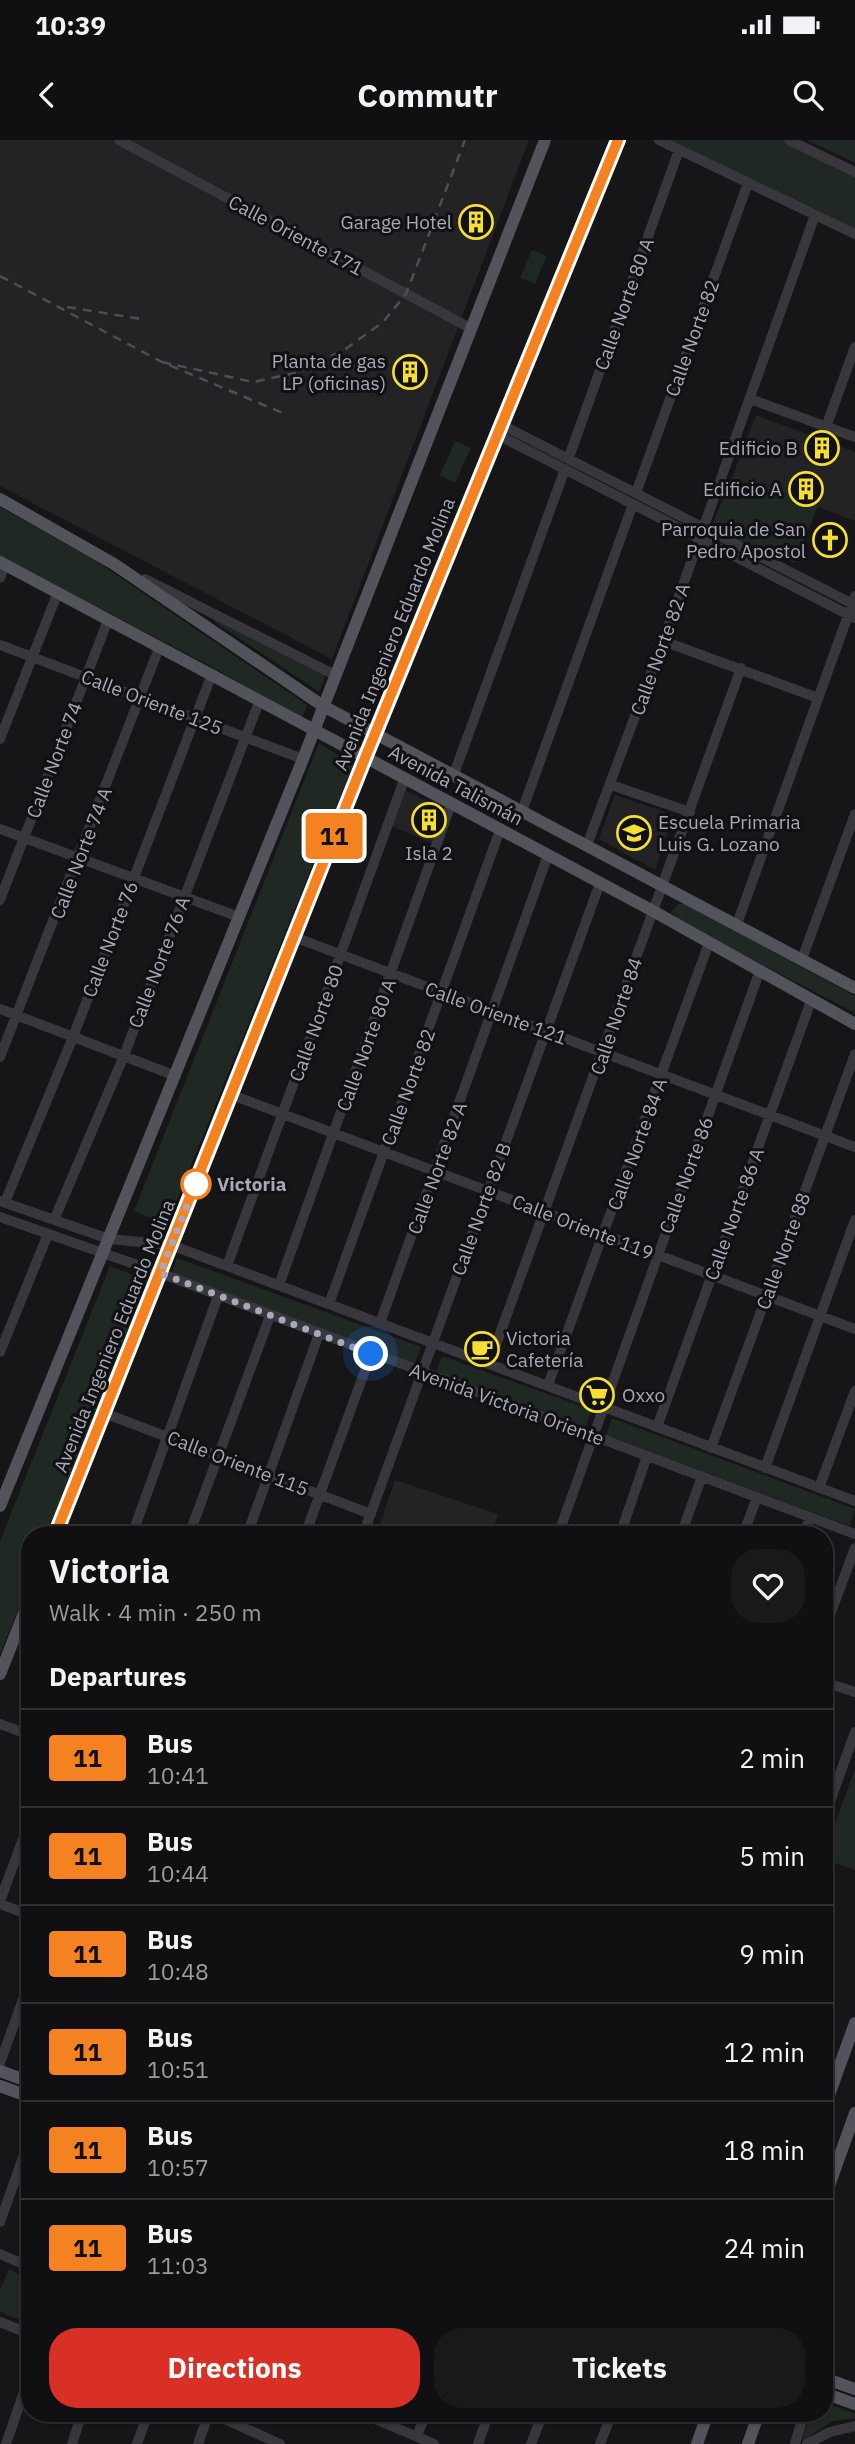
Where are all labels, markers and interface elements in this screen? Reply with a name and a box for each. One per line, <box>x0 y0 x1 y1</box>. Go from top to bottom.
text: 10:39 <box>35 8 106 42</box>
text: Commutr <box>357 74 498 116</box>
icon: back <box>28 76 66 114</box>
icon: search <box>789 76 827 114</box>
street label: Calle Oriente 171 <box>224 189 368 281</box>
building icon: Garage Hotel <box>457 203 495 241</box>
place label: Garage Hotel <box>341 210 452 234</box>
street label: Calle Norte 80 A <box>589 234 659 374</box>
street label: Calle Norte 82 <box>660 276 724 400</box>
place label: Planta de gas LP (oficinas) <box>272 349 386 395</box>
building icon: Planta de gas LP (oficinas) <box>391 353 429 391</box>
building icon: Edificio B <box>803 429 841 467</box>
place label: Edificio B <box>719 436 798 460</box>
building icon: Edificio A <box>787 470 825 508</box>
place label: Edificio A <box>703 477 782 501</box>
street label: Avenida Ingeniero Eduardo Molina <box>328 494 460 774</box>
place label: Parroquia de San Pedro Apostol <box>661 517 806 563</box>
church icon: Parroquia de San Pedro Apostol <box>811 521 849 559</box>
street label: Calle Norte 82 A <box>625 579 695 719</box>
street label: Calle Oriente 125 <box>78 664 226 740</box>
street label: Calle Norte 74 <box>21 698 87 822</box>
street label: Avenida Talismán <box>385 739 527 831</box>
street label: Calle Norte 74 A <box>45 784 117 922</box>
building icon: Isla 2 <box>410 801 448 839</box>
place label: Escuela Primaria Luis G. Lozano <box>658 810 801 856</box>
line badge: 11 <box>302 813 366 859</box>
school or university icon: Escuela Primaria Luis G. Lozano <box>615 814 653 852</box>
text: 11 <box>320 820 348 852</box>
place label: Isla 2 <box>405 841 453 865</box>
street label: Calle Norte 76 <box>77 877 143 1001</box>
street label: Calle Norte 76 A <box>123 893 195 1031</box>
street label: Calle Norte 84 <box>585 954 647 1078</box>
street label: Calle Norte 80 <box>284 961 348 1085</box>
street label: Calle Norte 80 A <box>331 975 401 1115</box>
street label: Calle Oriente 121 <box>422 976 570 1050</box>
street label: Calle Norte 82 <box>376 1025 440 1149</box>
street label: Calle Norte 84 A <box>602 1074 672 1214</box>
street label: Calle Norte 82 A <box>402 1098 472 1238</box>
street label: Calle Norte 86 <box>654 1113 718 1237</box>
street label: Calle Norte 82 B <box>446 1139 516 1279</box>
street label: Calle Norte 86 A <box>699 1144 769 1284</box>
marker: Victoria <box>181 1169 211 1199</box>
place label: Victoria <box>217 1172 287 1196</box>
street label: Calle Oriente 119 <box>509 1189 657 1265</box>
street label: Calle Norte 88 <box>751 1189 815 1313</box>
street label: Avenida Ingeniero Eduardo Molina <box>48 1196 180 1476</box>
place label: Victoria Cafetería <box>506 1326 583 1372</box>
cafe icon: Victoria Cafetería <box>463 1330 501 1368</box>
your location <box>353 1336 388 1371</box>
street label: Avenida Victoria Oriente <box>406 1358 608 1450</box>
supermarket icon: Oxxo <box>578 1376 616 1414</box>
place label: Oxxo <box>622 1383 665 1407</box>
street label: Calle Oriente 115 <box>164 1425 312 1501</box>
text: Victoria <box>49 1549 170 1592</box>
button: heart <box>731 1549 805 1623</box>
text: Walk · 4 min · 250 m <box>49 1597 262 1627</box>
text: Departures <box>49 1659 187 1693</box>
text: Bus <box>147 1726 193 1760</box>
text: 2 min <box>739 1741 805 1775</box>
text: 11 <box>73 1742 102 1774</box>
text: 10:41 <box>147 1760 209 1790</box>
text: Bus <box>147 1824 193 1858</box>
text: 5 min <box>739 1839 805 1873</box>
text: 11 <box>73 1840 102 1872</box>
text: 10:44 <box>147 1858 209 1888</box>
text: Bus <box>147 1922 193 1956</box>
text: 9 min <box>739 1937 805 1971</box>
text: 11 <box>73 1938 102 1970</box>
text: 10:48 <box>147 1956 209 1986</box>
text: Bus <box>147 2020 193 2054</box>
text: 12 min <box>724 2035 805 2069</box>
text: 11 <box>73 2036 102 2068</box>
text: 10:51 <box>147 2054 209 2084</box>
text: Bus <box>147 2118 193 2152</box>
text: 18 min <box>724 2133 805 2167</box>
text: 11 <box>73 2134 102 2166</box>
text: 10:57 <box>147 2152 209 2182</box>
text: Bus <box>147 2216 193 2250</box>
text: 24 min <box>724 2231 805 2265</box>
text: 11 <box>73 2232 102 2264</box>
text: 11:03 <box>147 2250 209 2280</box>
button: Directions <box>49 2328 420 2408</box>
button: Tickets <box>434 2328 805 2408</box>

